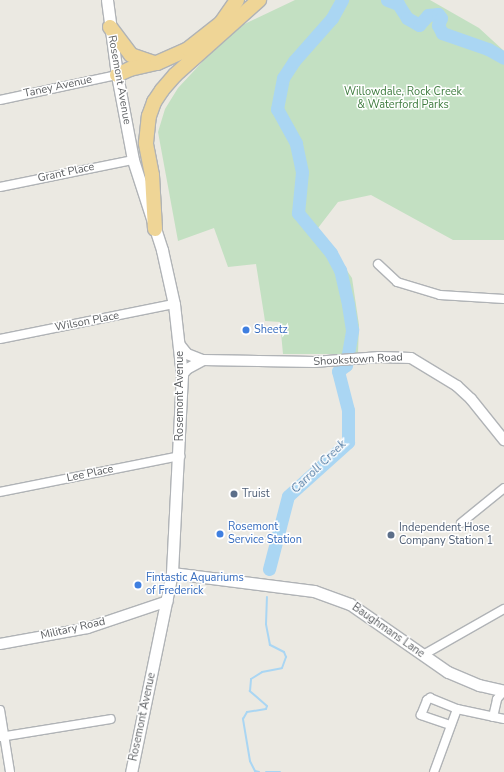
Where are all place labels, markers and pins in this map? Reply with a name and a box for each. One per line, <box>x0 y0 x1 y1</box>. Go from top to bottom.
place label: Sheetz <box>254 323 288 337</box>
marker: Sheetz <box>241 325 251 335</box>
place label: Truist <box>242 487 270 501</box>
marker: Truist <box>229 489 239 499</box>
place label: Rosemont Service Station <box>228 521 302 547</box>
place label: Independent Hose Company Station 1 <box>399 522 493 548</box>
marker: Rosemont Service Station <box>215 529 225 539</box>
marker: Independent Hose Company Station 1 <box>386 530 396 540</box>
place label: Fintastic Aquariums of Frederick <box>146 572 244 598</box>
marker: Fintastic Aquariums of Frederick <box>133 580 143 590</box>

